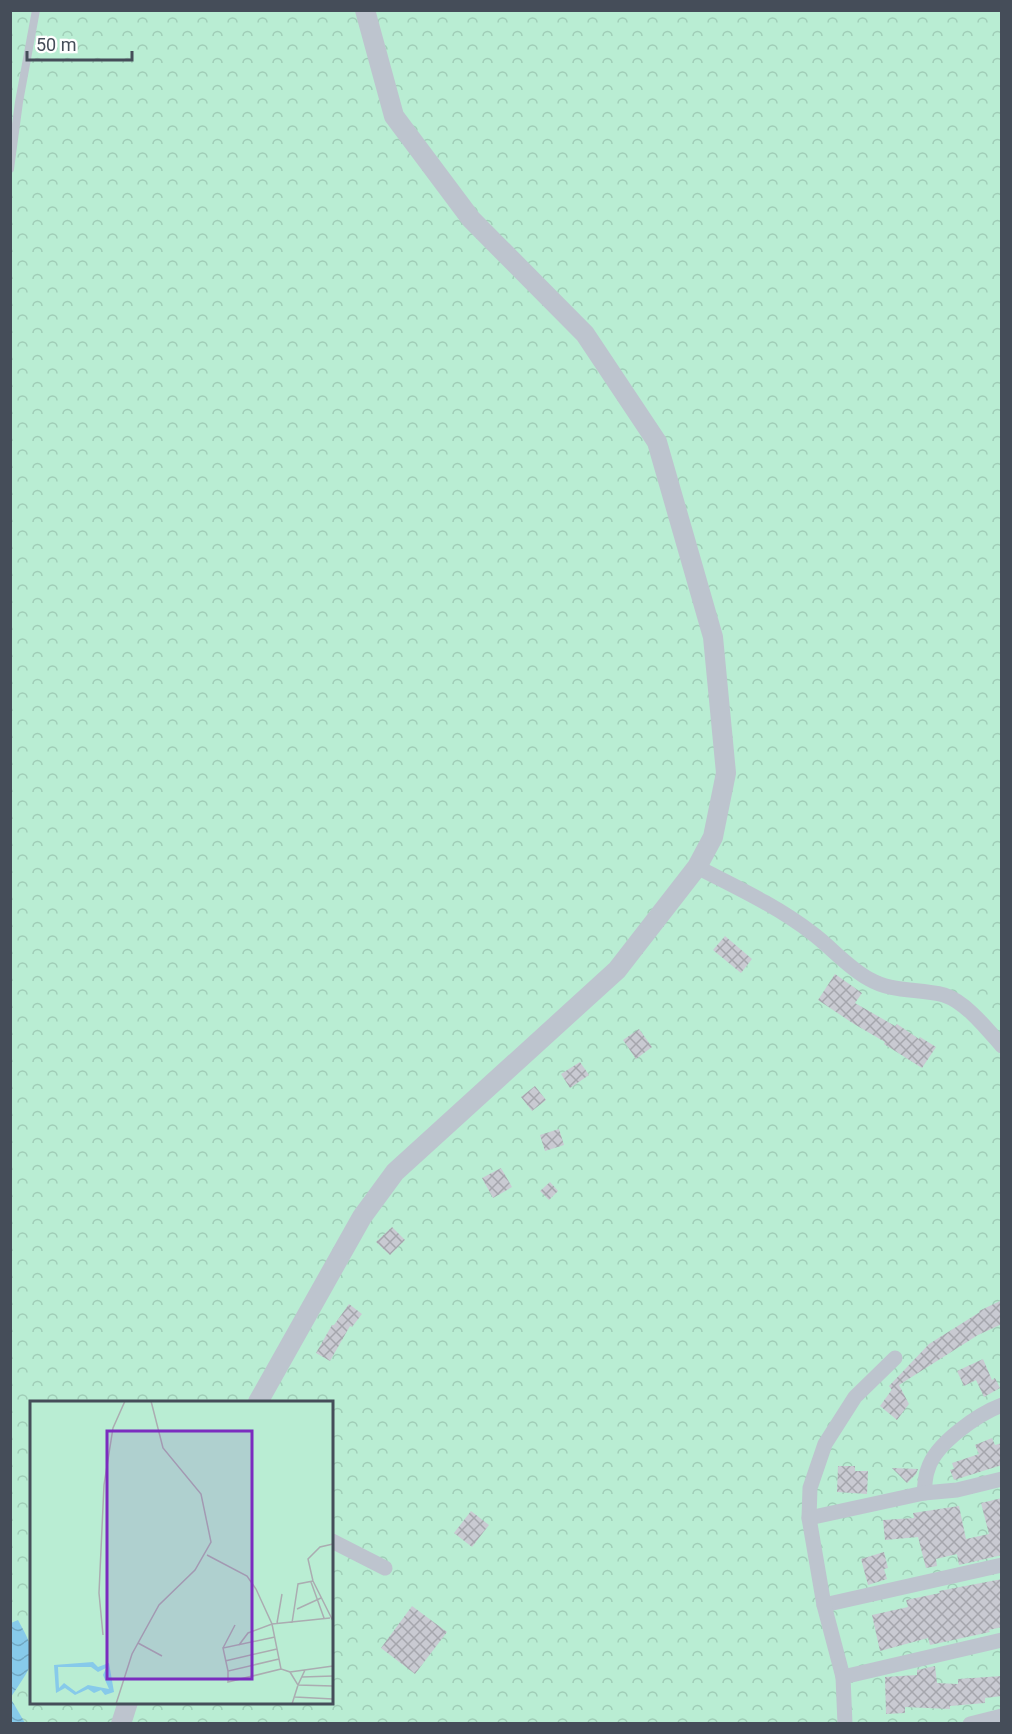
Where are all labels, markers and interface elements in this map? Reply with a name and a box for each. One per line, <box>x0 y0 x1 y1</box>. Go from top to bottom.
scale bar <box>27 24 132 62</box>
text: 50 m <box>36 34 76 55</box>
inset map <box>30 1401 333 1704</box>

